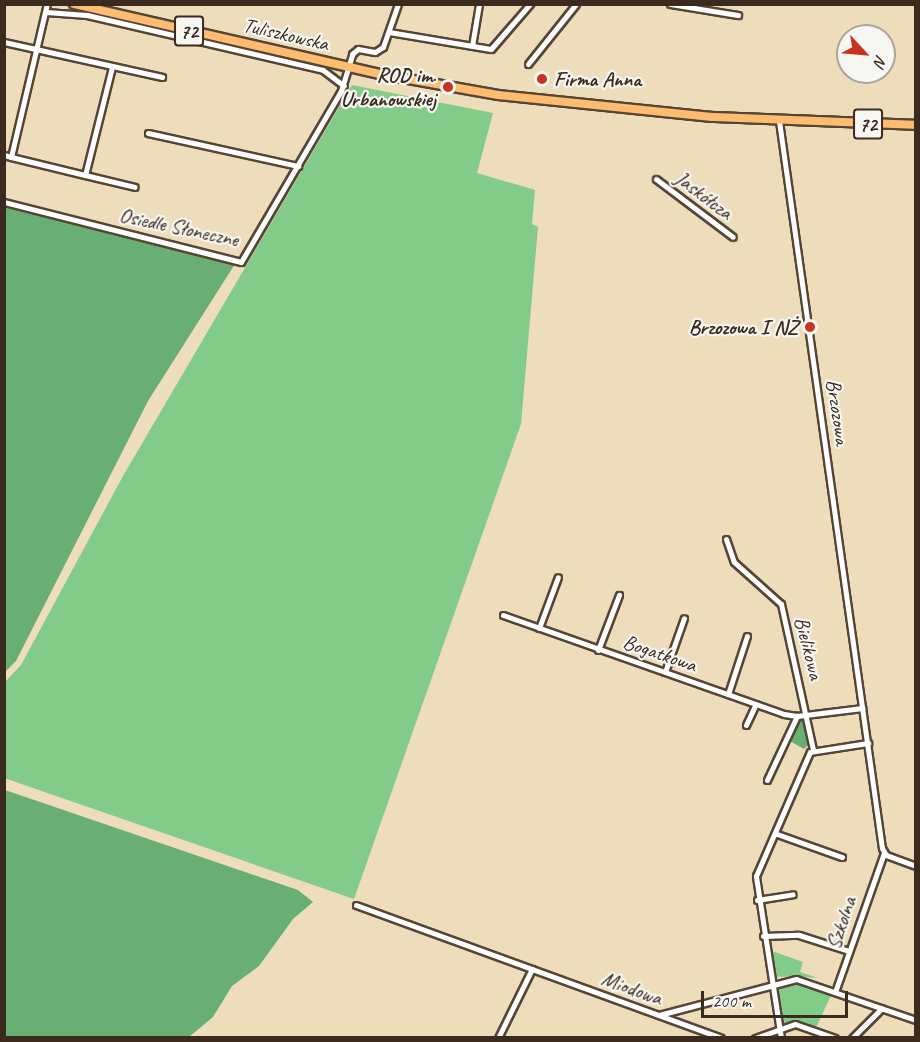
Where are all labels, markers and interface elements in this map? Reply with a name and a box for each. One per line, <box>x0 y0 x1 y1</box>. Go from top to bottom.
street label: Tuliszkowska <box>241 12 331 56</box>
road number: 72 <box>174 14 204 48</box>
north arrow <box>836 24 896 84</box>
text: N <box>869 52 892 70</box>
place label: ROD im. Urbanowskiej <box>341 62 436 112</box>
place label: Firma Anna <box>554 66 641 92</box>
marker: Firma Anna <box>535 72 549 86</box>
marker: ROD im. Urbanowskiej <box>441 80 455 94</box>
road number: 72 <box>853 107 883 141</box>
street label: Jaskółcza <box>670 165 738 225</box>
street label: Osiedle Słoneczne <box>117 202 241 252</box>
place label: Brzozowa I NŻ <box>689 314 798 340</box>
marker: Brzozowa I NŻ <box>803 320 817 334</box>
street label: Brzozowa <box>821 378 855 446</box>
street label: Bielikowa <box>789 614 829 682</box>
street label: Bogatkowa <box>620 629 700 677</box>
street label: Szkolna <box>821 894 861 952</box>
street label: Miodowa <box>598 965 666 1011</box>
scale bar <box>704 979 851 1017</box>
text: 200 m <box>712 990 751 1012</box>

